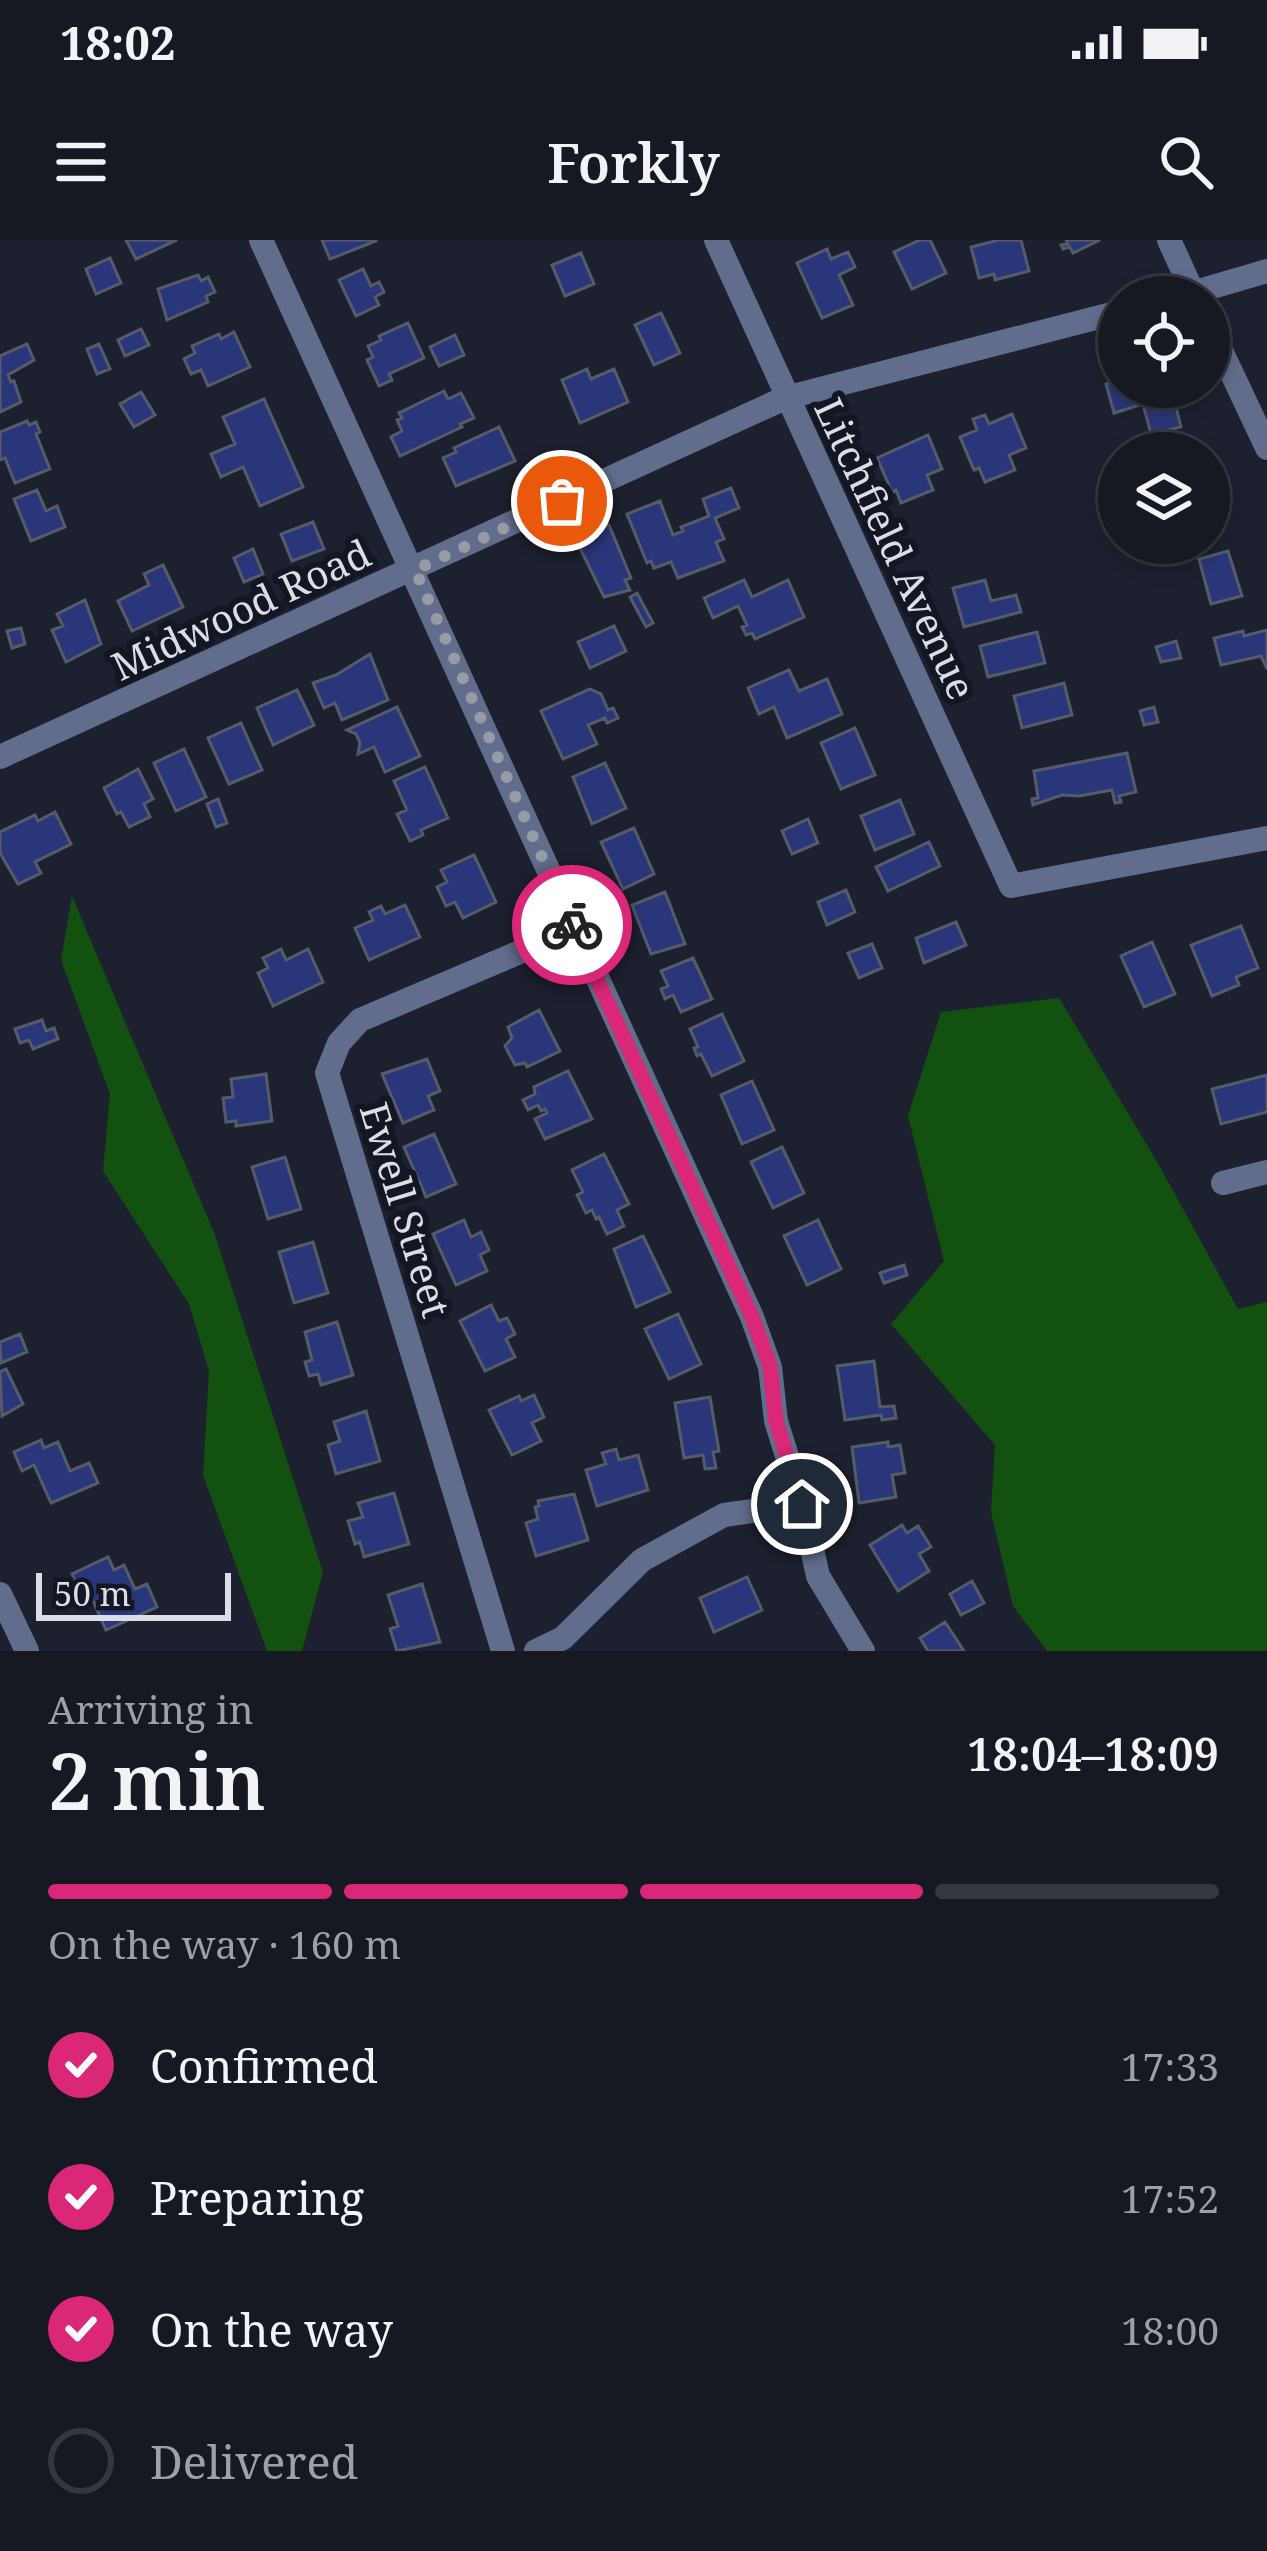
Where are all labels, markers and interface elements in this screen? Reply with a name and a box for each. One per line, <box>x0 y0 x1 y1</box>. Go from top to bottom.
text: 18:02 <box>60 12 175 73</box>
text: Forkly <box>547 125 720 199</box>
icon: menu <box>48 129 114 195</box>
icon: search <box>1153 129 1219 195</box>
map controls <box>1098 276 1230 564</box>
button: locate <box>1098 276 1230 408</box>
street label: Litchfield Avenue <box>803 389 989 708</box>
button: layers <box>1098 432 1230 564</box>
pin <box>511 450 613 552</box>
icon: bag <box>529 468 595 534</box>
street label: Midwood Road <box>102 525 378 692</box>
courier <box>512 865 632 985</box>
icon: bike <box>539 892 605 958</box>
street label: Ewell Street <box>349 1096 464 1323</box>
pin <box>751 1453 853 1555</box>
icon: home <box>769 1471 835 1537</box>
scale bar <box>36 1567 231 1620</box>
text: 50 m <box>54 1571 131 1616</box>
text: Arriving in <box>48 1682 254 1735</box>
text: 18:04–18:09 <box>967 1723 1219 1784</box>
text: 2 min <box>48 1727 266 1833</box>
text: On the way · 160 m <box>48 1917 401 1970</box>
icon: check <box>48 2032 114 2098</box>
text: Confirmed <box>150 2035 378 2096</box>
text: 17:33 <box>1121 2039 1219 2092</box>
icon: check <box>48 2164 114 2230</box>
text: Preparing <box>150 2167 364 2228</box>
text: 17:52 <box>1121 2171 1219 2224</box>
icon: check <box>48 2296 114 2362</box>
text: On the way <box>150 2299 393 2360</box>
text: 18:00 <box>1121 2303 1219 2356</box>
text: Delivered <box>150 2431 358 2492</box>

